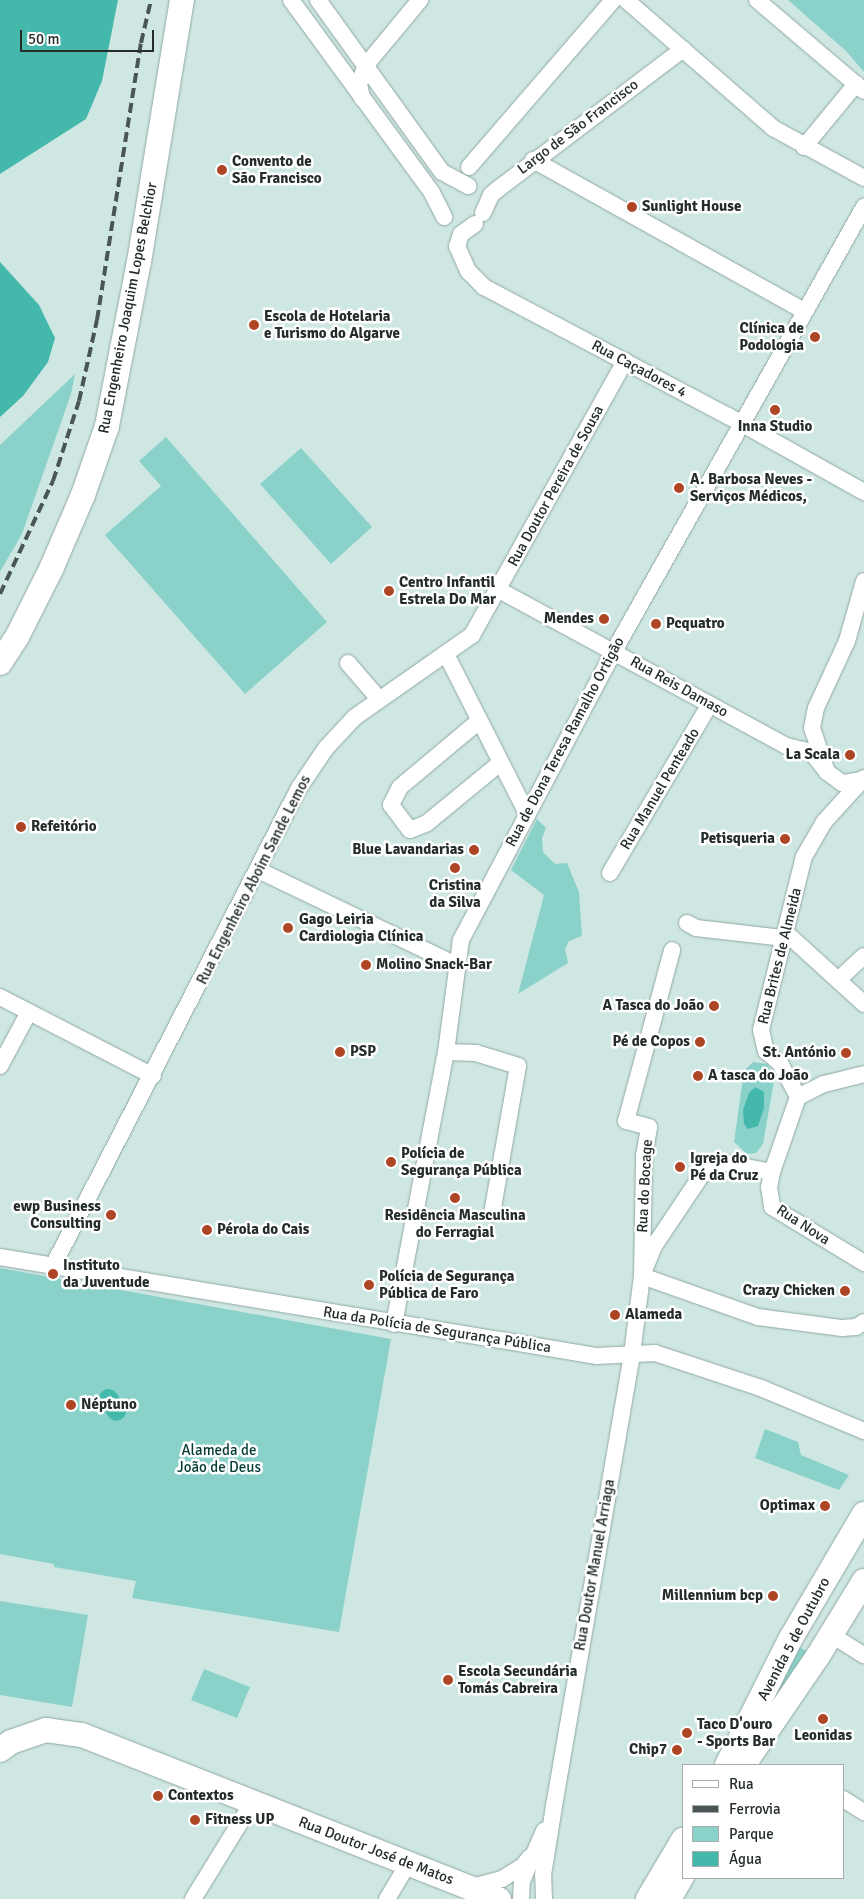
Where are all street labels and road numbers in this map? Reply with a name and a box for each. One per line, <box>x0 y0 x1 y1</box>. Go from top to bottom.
street label: Largo de São Francisco <box>514 76 642 178</box>
street label: Rua Engenheiro Joaquim Lopes Belchior <box>95 181 161 435</box>
street label: Rua Caçadores 4 <box>588 336 690 402</box>
street label: Rua Doutor Pereira de Sousa <box>504 402 608 570</box>
street label: Rua de Dona Teresa Ramalho Ortigão <box>502 634 628 850</box>
street label: Rua Reis Damaso <box>627 653 731 721</box>
street label: Rua Manuel Penteado <box>617 725 703 853</box>
street label: Rua Engenheiro Aboim Sande Lemos <box>193 772 315 988</box>
street label: Rua Brites de Almeida <box>754 886 806 1026</box>
street label: Rua do Bocage <box>634 1139 656 1233</box>
street label: Rua Nova <box>773 1201 833 1249</box>
street label: Rua da Polícia de Segurança Pública <box>322 1303 552 1357</box>
street label: Rua Doutor Manuel Arriaga <box>571 1478 619 1652</box>
street label: Avenida 5 de Outubro <box>754 1574 834 1704</box>
street label: Rua Doutor José de Matos <box>296 1813 456 1889</box>

